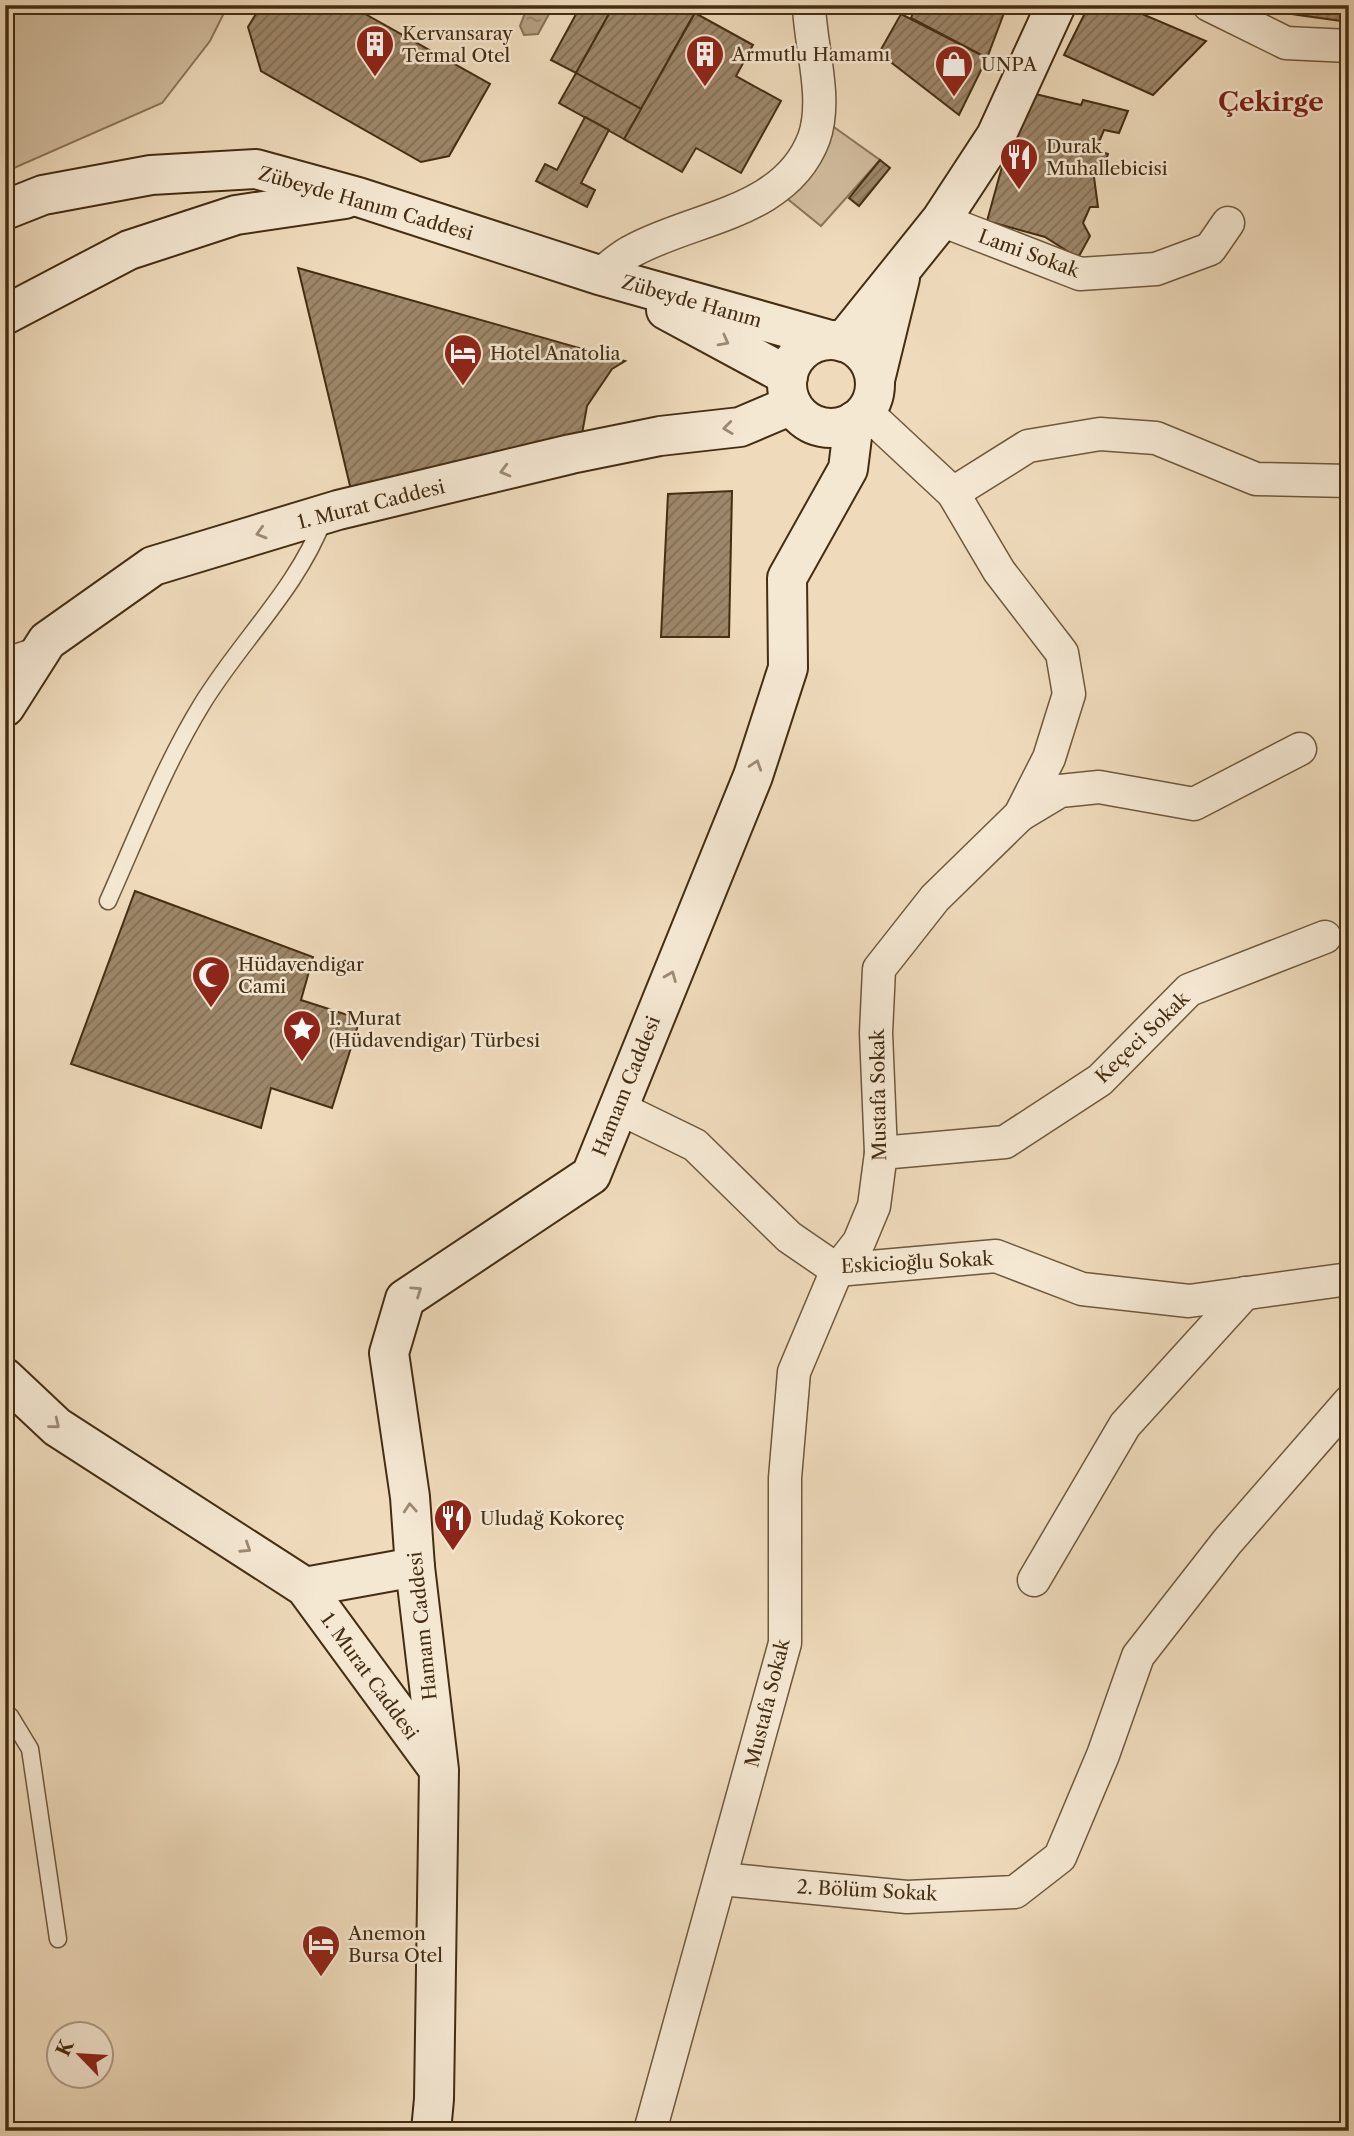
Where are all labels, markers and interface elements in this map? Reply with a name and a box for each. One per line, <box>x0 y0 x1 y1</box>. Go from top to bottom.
place label: Kervansaray Termal Otel <box>402 22 513 67</box>
building icon: Kervansaray Termal Otel <box>354 23 396 78</box>
building icon: Armutlu Hamamı <box>684 33 726 88</box>
place label: Armutlu Hamamı <box>731 43 890 66</box>
shop icon: UNPA <box>933 43 975 98</box>
place label: UNPA <box>981 53 1038 76</box>
district label: Çekirge <box>1218 86 1324 118</box>
place label: Durak Muhallebicisi <box>1046 135 1168 180</box>
restaurant icon: Durak Muhallebicisi <box>998 136 1040 191</box>
street label: Zübeyde Hanım Caddesi <box>256 162 476 245</box>
street label: Lami Sokak <box>975 225 1083 283</box>
street label: Zübeyde Hanım <box>619 270 765 333</box>
hotel icon: Hotel Anatolia <box>442 332 484 387</box>
one-way arrow <box>717 333 730 346</box>
place label: Hotel Anatolia <box>490 342 621 365</box>
one-way arrow <box>722 421 734 436</box>
one-way arrow <box>499 463 511 477</box>
street label: 1. Murat Caddesi <box>295 475 447 534</box>
one-way arrow <box>255 524 267 539</box>
one-way arrow <box>748 759 763 771</box>
place label: Hüdavendigar Cami <box>238 953 364 998</box>
mosque icon: Hüdavendigar Cami <box>190 954 232 1009</box>
one-way arrow <box>662 970 676 982</box>
street label: Keçeci Sokak <box>1091 986 1195 1088</box>
place label: I. Murat (Hüdavendigar) Türbesi <box>329 1007 540 1052</box>
place icon: I. Murat (Hüdavendigar) Türbesi <box>281 1008 323 1063</box>
street label: Hamam Caddesi <box>588 1013 665 1160</box>
street label: Mustafa Sokak <box>866 1028 891 1161</box>
street label: Eskicioğlu Sokak <box>840 1247 995 1278</box>
one-way arrow <box>409 1286 422 1299</box>
one-way arrow <box>48 1416 60 1429</box>
restaurant icon: Uludağ Kokoreç <box>432 1497 474 1552</box>
one-way arrow <box>403 1502 418 1513</box>
place label: Uludağ Kokoreç <box>480 1507 625 1530</box>
one-way arrow <box>238 1540 251 1553</box>
street label: Hamam Caddesi <box>403 1550 442 1701</box>
street label: 1. Murat Caddesi <box>316 1609 423 1744</box>
street label: Mustafa Sokak <box>740 1635 795 1770</box>
street label: 2. Bölüm Sokak <box>796 1875 939 1906</box>
place label: Anemon Bursa Otel <box>347 1922 443 1967</box>
hotel icon: Anemon Bursa Otel <box>300 1923 342 1978</box>
north arrow <box>46 2021 116 2090</box>
text: K <box>51 2036 79 2060</box>

